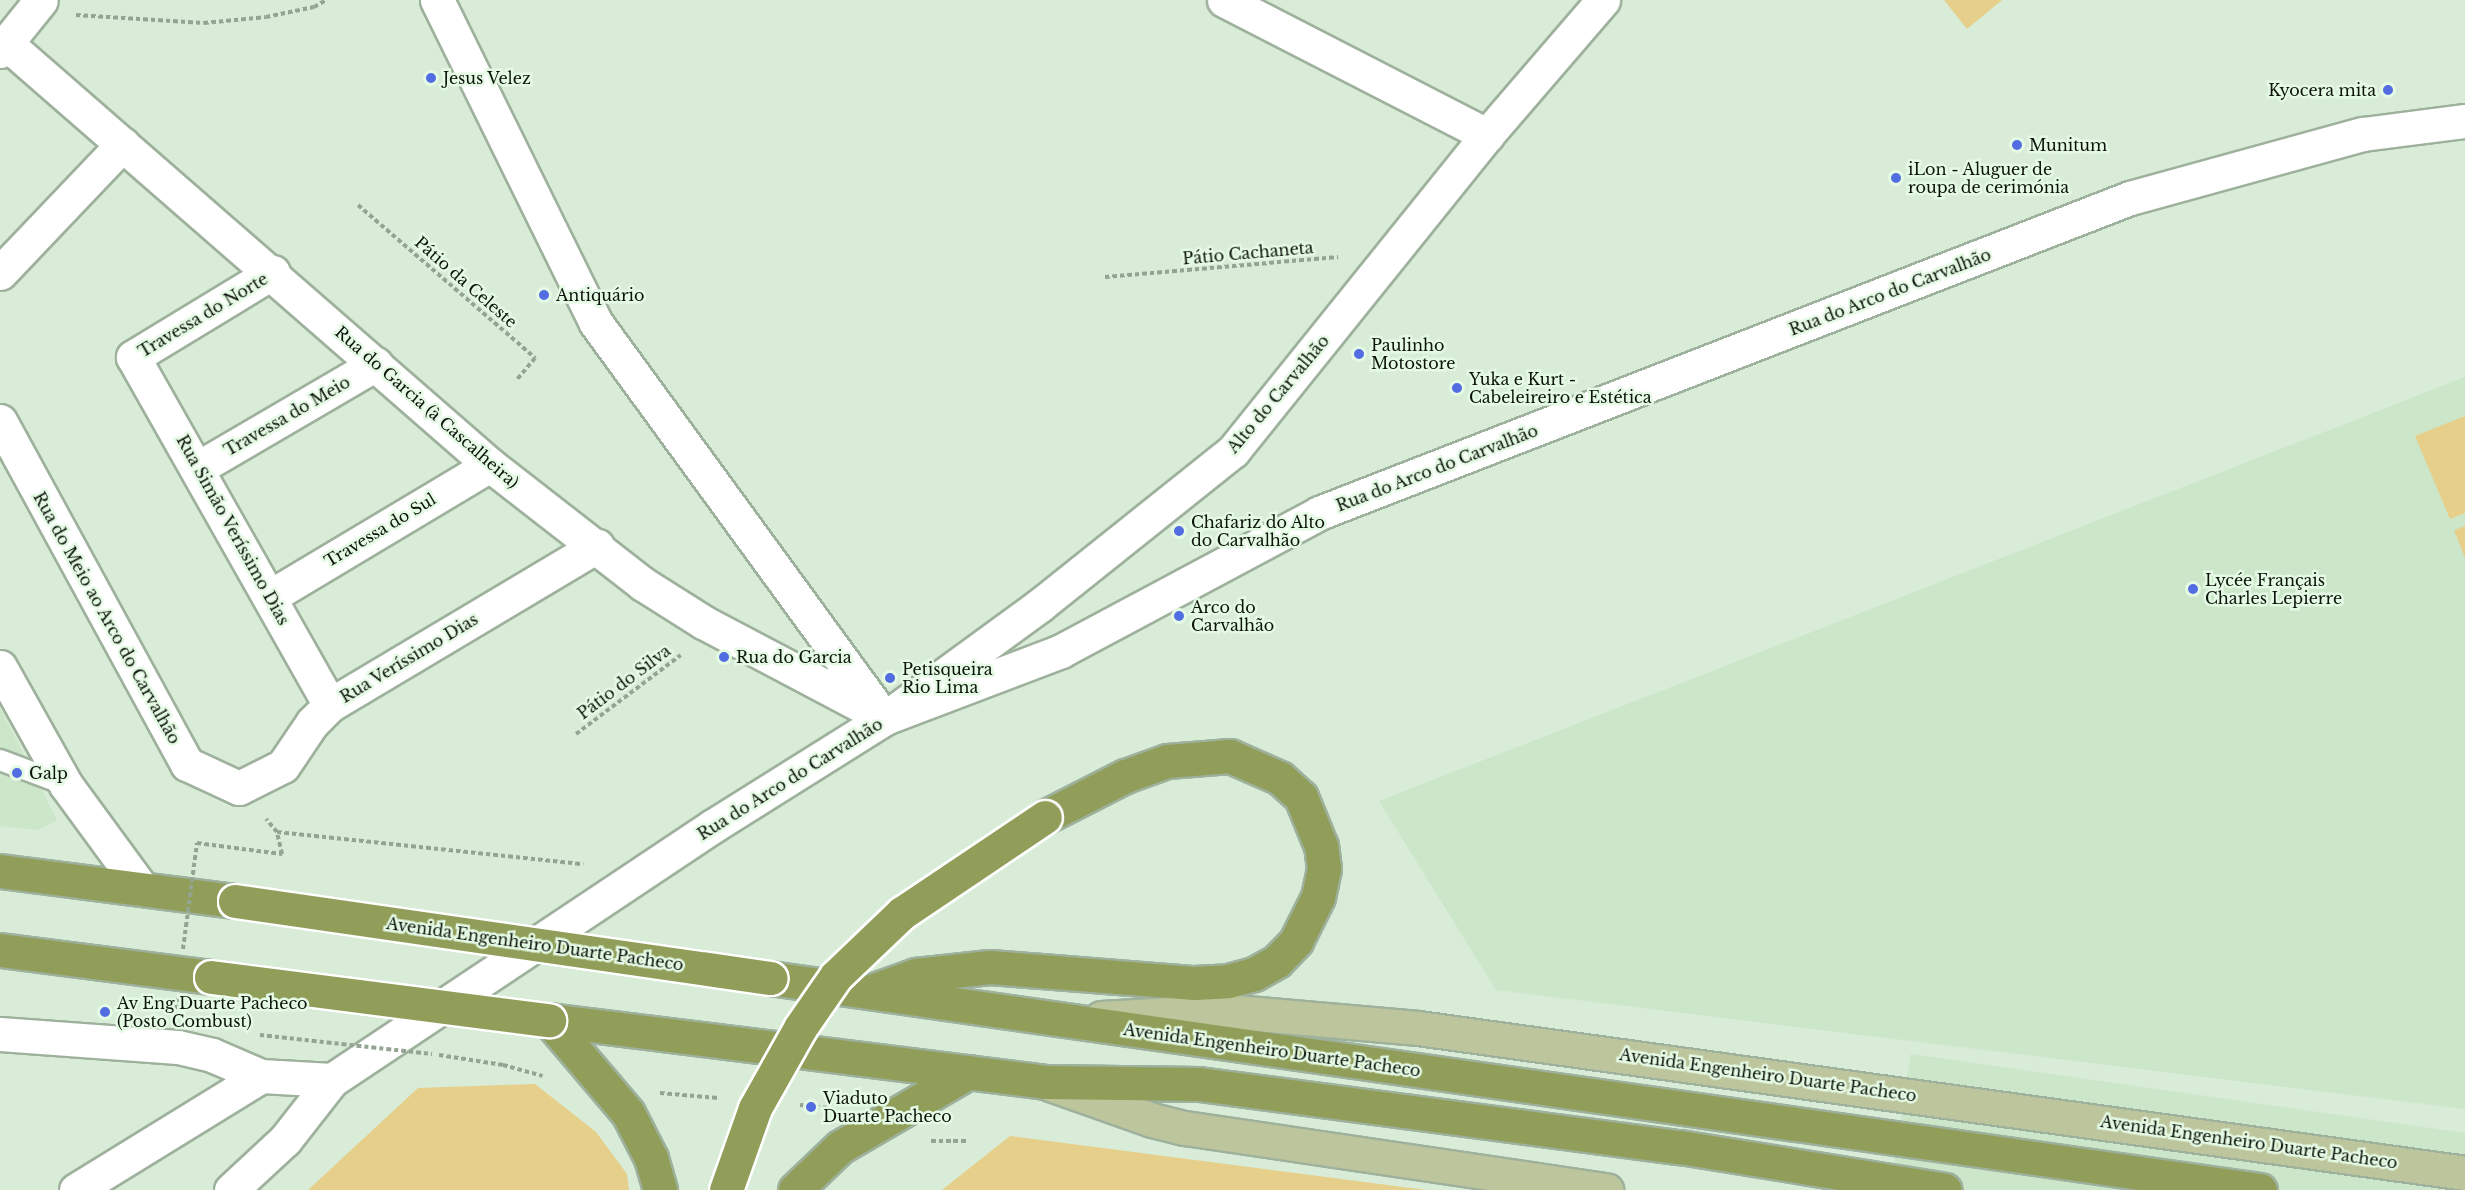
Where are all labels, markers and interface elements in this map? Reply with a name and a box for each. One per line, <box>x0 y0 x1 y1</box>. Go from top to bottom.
place label: Jesus Velez <box>443 68 532 88</box>
marker: Jesus Velez <box>424 71 438 85</box>
place label: Kyocera mita <box>2268 80 2376 100</box>
marker: Kyocera mita <box>2381 83 2395 97</box>
place label: Munitum <box>2029 135 2107 155</box>
marker: Munitum <box>2010 138 2024 152</box>
place label: iLon - Aluguer de roupa de cerimónia <box>1908 159 2069 197</box>
marker: iLon - Aluguer de roupa de cerimónia <box>1889 171 1903 185</box>
street label: Pátio da Celeste <box>411 232 521 332</box>
street label: Pátio Cachaneta <box>1182 238 1314 268</box>
street label: Rua do Arco do Carvalhão <box>1786 244 1994 340</box>
street label: Travessa do Norte <box>135 269 271 361</box>
place label: Antiquário <box>556 285 644 305</box>
marker: Antiquário <box>537 288 551 302</box>
street label: Rua do Garcia (à Cascalheira) <box>331 322 523 492</box>
street label: Alto do Carvalhão <box>1223 331 1333 457</box>
place label: Paulinho Motostore <box>1371 335 1455 373</box>
marker: Paulinho Motostore <box>1352 347 1366 361</box>
place label: Yuka e Kurt - Cabeleireiro e Estética <box>1469 369 1652 407</box>
street label: Travessa do Meio <box>221 372 353 460</box>
marker: Yuka e Kurt - Cabeleireiro e Estética <box>1450 381 1464 395</box>
street label: Rua do Arco do Carvalhão <box>1333 420 1541 516</box>
street label: Rua Simão Veríssimo Dias <box>172 431 294 629</box>
street label: Rua do Meio ao Arco do Carvalhão <box>29 488 185 748</box>
street label: Travessa do Sul <box>321 489 439 571</box>
place label: Chafariz do Alto do Carvalhão <box>1191 512 1326 550</box>
marker: Chafariz do Alto do Carvalhão <box>1172 524 1186 538</box>
place label: Lycée Français Charles Lepierre <box>2205 570 2342 608</box>
marker: Lycée Français Charles Lepierre <box>2186 582 2200 596</box>
place label: Arco do Carvalhão <box>1191 597 1274 635</box>
street label: Rua Veríssimo Dias <box>336 609 482 707</box>
marker: Arco do Carvalhão <box>1172 609 1186 623</box>
street label: Pátio do Silva <box>574 641 674 723</box>
place label: Rua do Garcia <box>736 647 852 667</box>
marker: Rua do Garcia <box>717 650 731 664</box>
place label: Petisqueira Rio Lima <box>902 659 993 697</box>
marker: Petisqueira Rio Lima <box>883 671 897 685</box>
street label: Rua do Arco do Carvalhão <box>694 714 886 844</box>
place label: Galp <box>29 763 68 783</box>
marker: Galp <box>10 766 24 780</box>
street label: Avenida Engenheiro Duarte Pacheco <box>385 914 685 974</box>
place label: Av Eng Duarte Pacheco (Posto Combust) <box>117 993 308 1031</box>
marker: Av Eng Duarte Pacheco (Posto Combust) <box>98 1005 112 1019</box>
street label: Avenida Engenheiro Duarte Pacheco <box>1122 1020 1422 1080</box>
street label: Avenida Engenheiro Duarte Pacheco <box>1618 1045 1918 1105</box>
place label: Viaduto Duarte Pacheco <box>823 1088 952 1126</box>
marker: Viaduto Duarte Pacheco <box>804 1100 818 1114</box>
street label: Avenida Engenheiro Duarte Pacheco <box>2099 1112 2399 1172</box>

